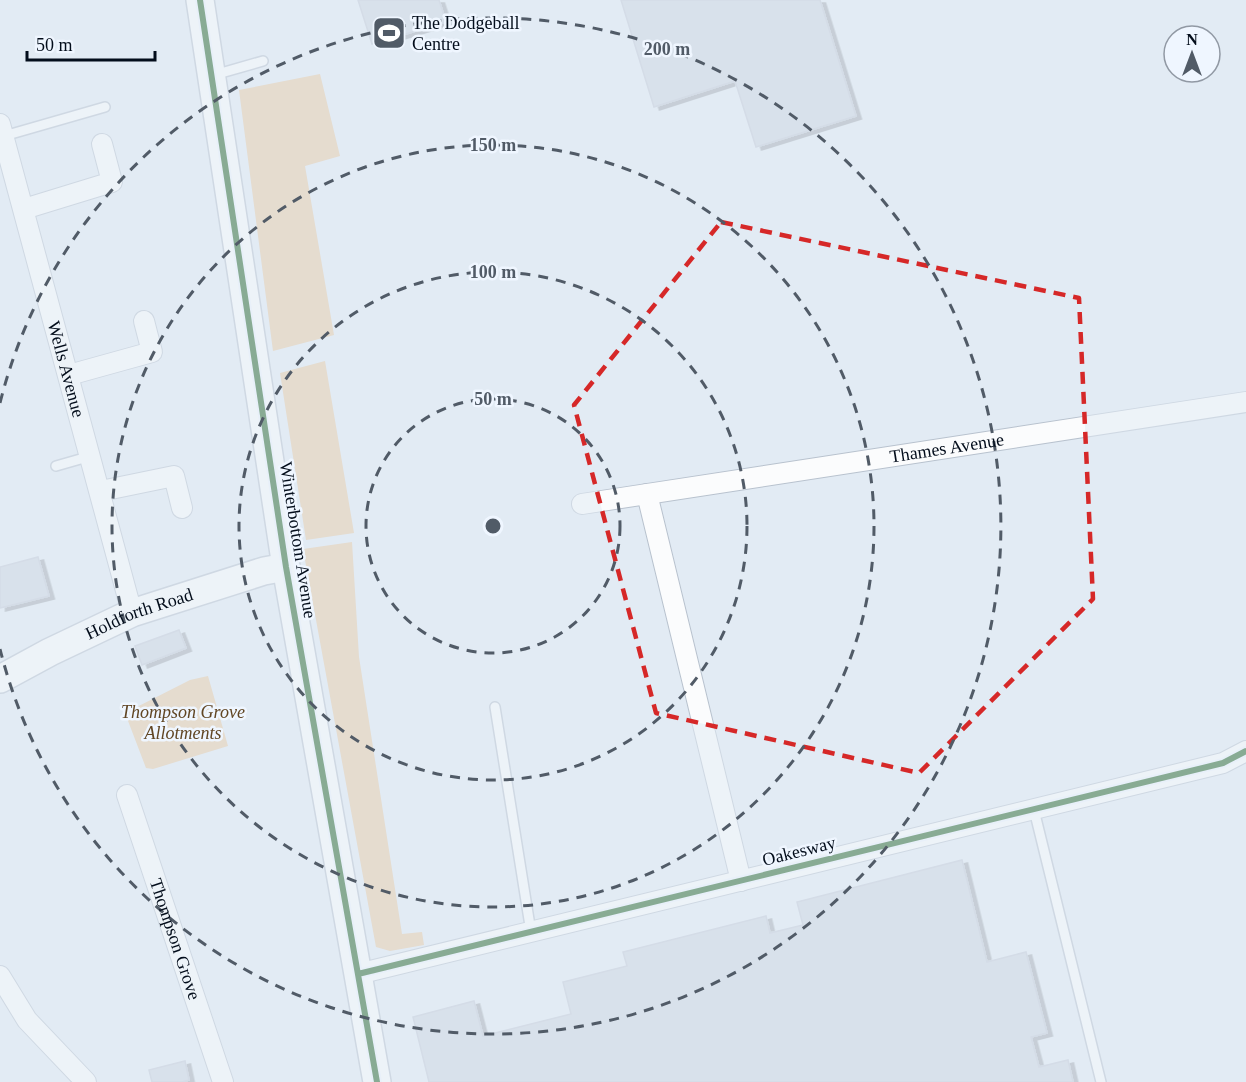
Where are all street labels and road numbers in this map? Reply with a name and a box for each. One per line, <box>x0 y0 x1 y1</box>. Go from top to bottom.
street label: Wells Avenue <box>44 319 89 420</box>
street label: Thames Avenue <box>888 429 1005 467</box>
street label: Winterbottom Avenue <box>276 460 320 620</box>
street label: Holdforth Road <box>82 584 195 644</box>
street label: Oakesway <box>760 832 838 870</box>
street label: Thompson Grove <box>146 876 205 1002</box>

